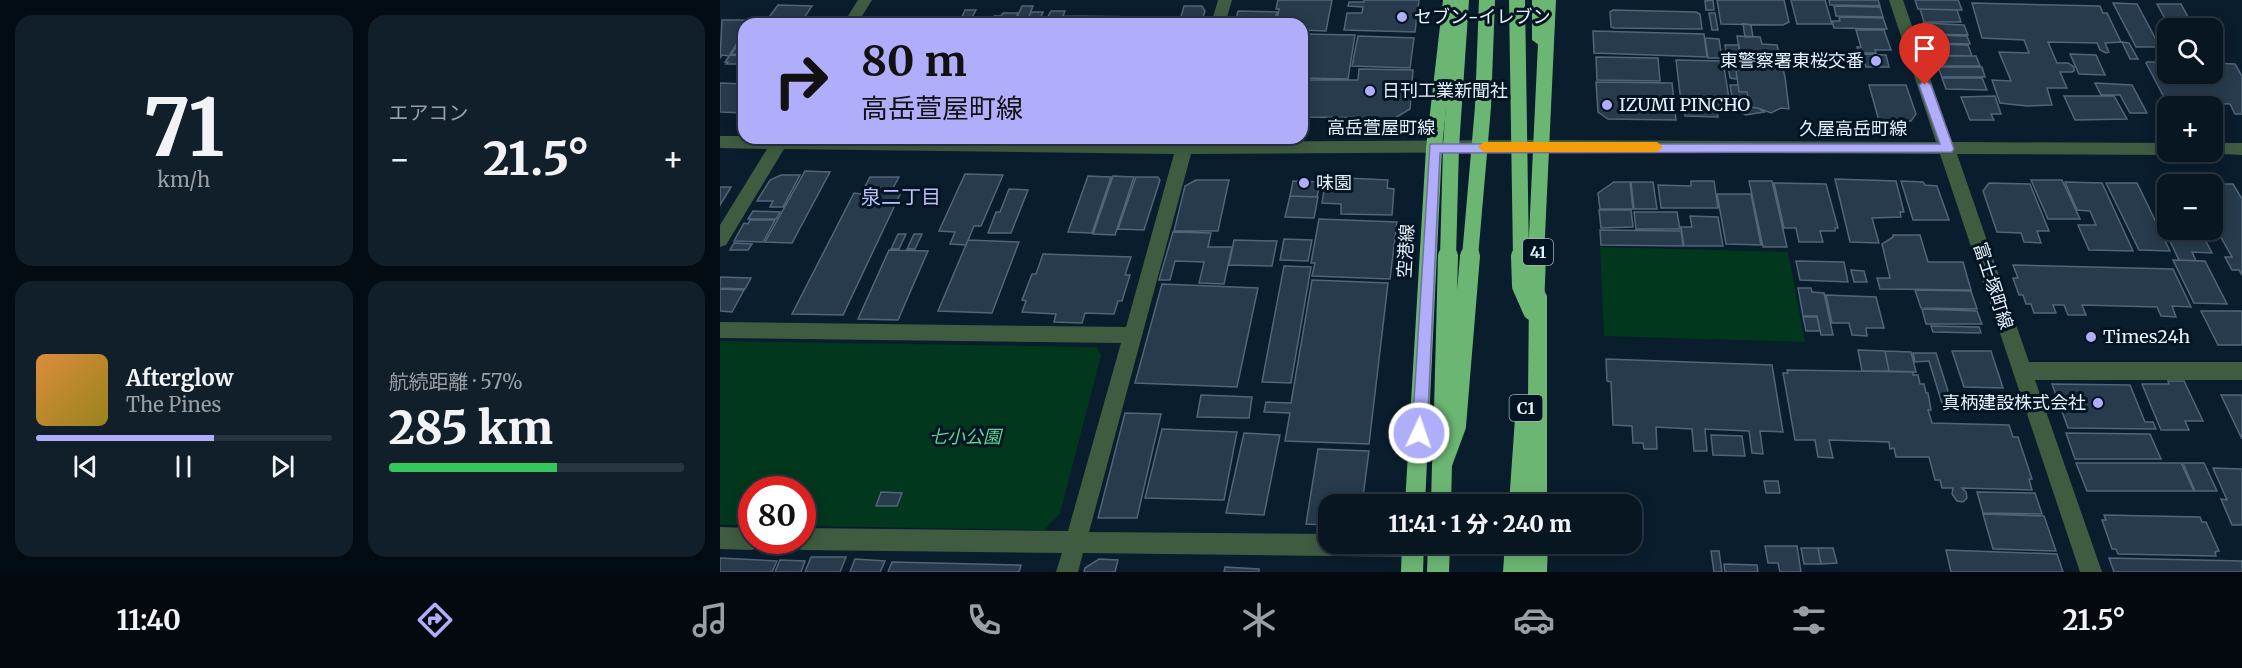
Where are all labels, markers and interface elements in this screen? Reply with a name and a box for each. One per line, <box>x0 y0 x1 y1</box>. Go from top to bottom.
place label: セブン-イレブン <box>1414 5 1550 28</box>
marker: セブン-イレブン <box>1395 10 1409 24</box>
map controls <box>2157 18 2223 240</box>
button: search <box>2157 18 2223 84</box>
pin <box>1899 23 1950 85</box>
icon: arrive <box>1908 32 1941 65</box>
text: 80 m <box>861 35 967 87</box>
icon: right <box>762 42 840 120</box>
place label: 東警察署東桜交番 <box>1720 49 1864 72</box>
marker: 東警察署東桜交番 <box>1869 54 1883 68</box>
text: 71 <box>143 79 224 177</box>
place label: 日刊工業新聞社 <box>1382 79 1508 102</box>
marker: 日刊工業新聞社 <box>1363 84 1377 98</box>
text: 高岳萱屋町線 <box>861 91 1023 125</box>
place label: IZUMI PINCHO <box>1619 93 1750 116</box>
button: + <box>2157 96 2223 162</box>
marker: IZUMI PINCHO <box>1600 98 1614 112</box>
text: エアコン <box>389 100 469 125</box>
street label: 高岳萱屋町線 <box>1327 116 1435 139</box>
street label: 久屋高岳町線 <box>1799 117 1907 140</box>
text: 21.5° <box>483 131 589 187</box>
text: − <box>389 139 411 180</box>
text: + <box>662 139 684 180</box>
text: km/h <box>157 167 210 192</box>
place label: 味園 <box>1316 171 1352 194</box>
button: − <box>2157 174 2223 240</box>
marker: 味園 <box>1297 176 1311 190</box>
district label: 泉二丁目 <box>861 184 941 209</box>
street label: 空港線 <box>1393 223 1418 279</box>
road number: 41 <box>1523 239 1553 265</box>
street label: 富士塚町線 <box>1969 239 2018 332</box>
place label: Times24h <box>2103 325 2190 348</box>
marker: Times24h <box>2084 330 2098 344</box>
text: Afterglow <box>126 364 233 392</box>
text: 航続距離 · 57% <box>389 369 523 394</box>
place label: 真柄建設株式会社 <box>1942 391 2086 414</box>
text: The Pines <box>126 392 221 417</box>
road number: C1 <box>1510 395 1542 421</box>
marker: 真柄建設株式会社 <box>2091 396 2105 410</box>
text: 285 km <box>389 400 553 456</box>
position arrow <box>1387 401 1451 465</box>
park label: 七小公園 <box>929 425 1004 448</box>
icon: previous <box>69 450 102 483</box>
icon: pause <box>167 450 200 483</box>
icon: next <box>266 450 299 483</box>
speed limit sign: 80 <box>738 476 816 554</box>
text: 11:41 · 1 分 · 240 m <box>1389 510 1571 538</box>
icon: directions <box>414 599 456 641</box>
icon: music <box>689 599 731 641</box>
icon: phone <box>963 599 1005 641</box>
icon: climate <box>1238 599 1280 641</box>
icon: car <box>1513 599 1555 641</box>
icon: filters <box>1788 599 1830 641</box>
text: 11:40 <box>116 603 181 637</box>
text: 21.5° <box>2063 603 2125 637</box>

